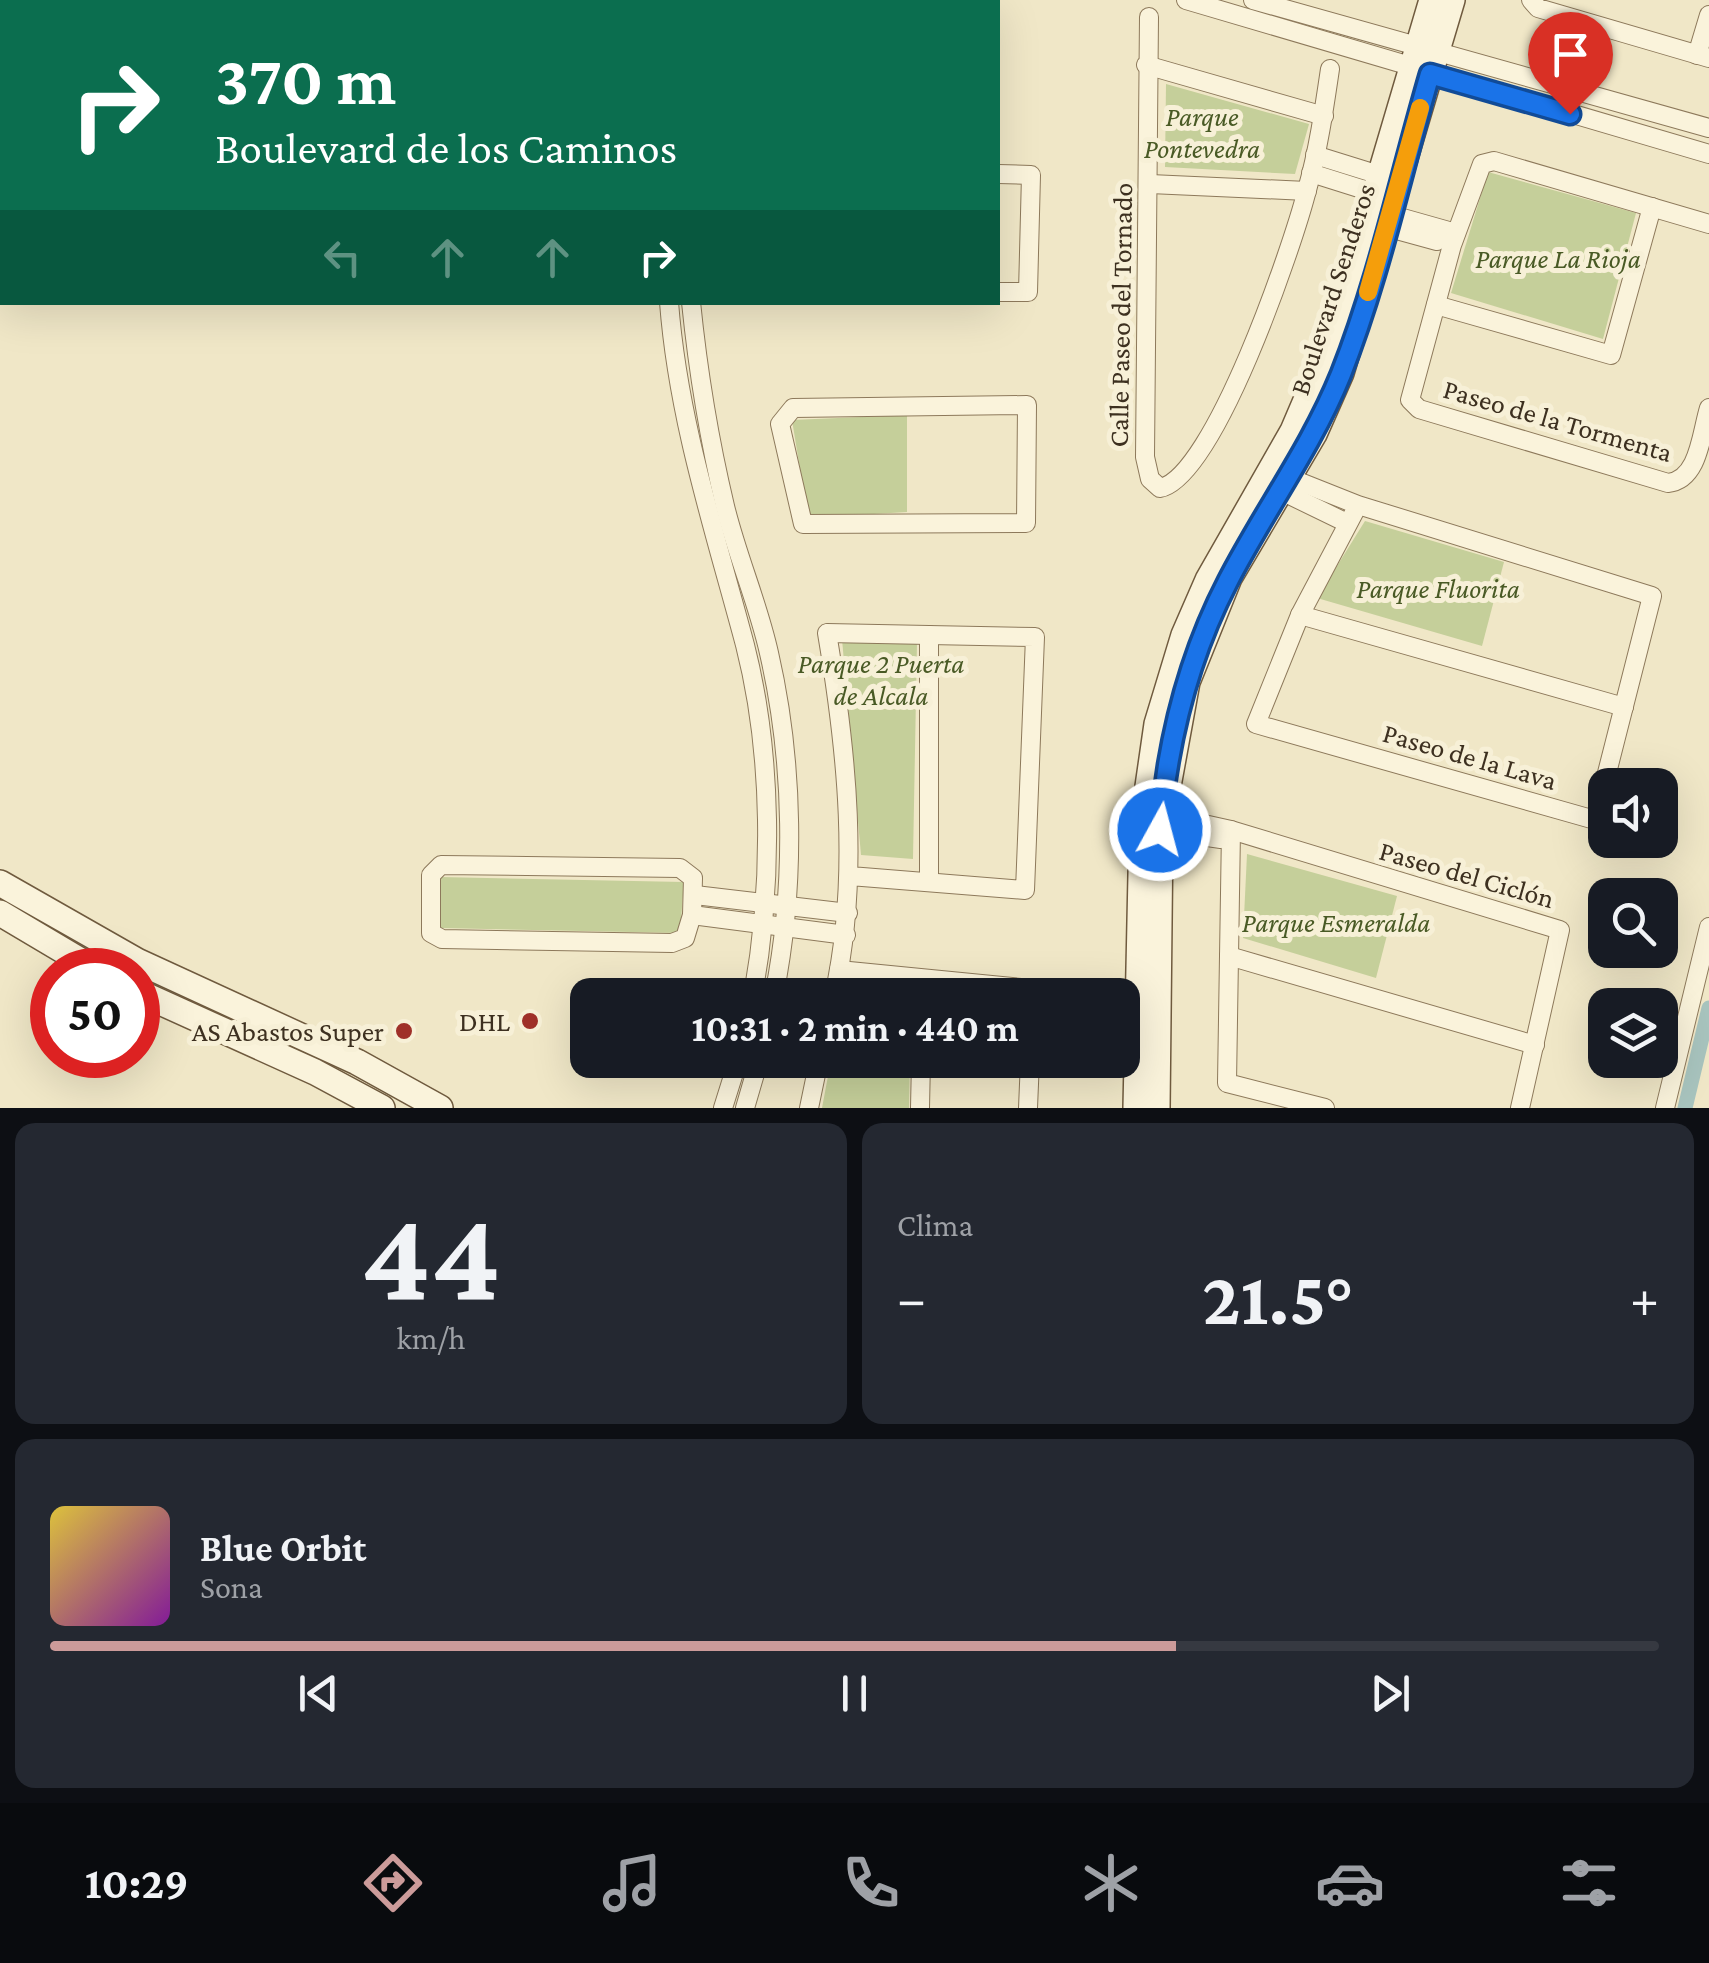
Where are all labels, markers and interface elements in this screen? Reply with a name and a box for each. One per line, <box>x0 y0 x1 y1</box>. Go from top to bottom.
pin <box>1528 12 1613 115</box>
icon: arrive <box>1543 27 1598 82</box>
icon: right <box>50 40 180 170</box>
text: 370 m <box>215 41 396 119</box>
park label: Parque Pontevedra <box>1144 101 1260 164</box>
text: Boulevard de los Caminos <box>215 123 677 173</box>
street label: Boulevard Senderos <box>1284 180 1381 399</box>
street label: Calle Paseo del Tornado <box>1103 182 1138 448</box>
icon: left <box>315 230 370 285</box>
icon: ahead <box>420 230 475 285</box>
icon: ahead <box>525 230 580 285</box>
icon: right <box>630 230 685 285</box>
park label: Parque La Rioja <box>1475 243 1641 275</box>
street label: Paseo de la Tormenta <box>1440 373 1676 468</box>
park label: Parque Fluorita <box>1356 573 1520 604</box>
park label: Parque 2 Puerta de Alcala <box>798 648 964 711</box>
street label: Paseo de la Lava <box>1379 717 1560 796</box>
map controls <box>1588 768 1678 1078</box>
button: sound <box>1588 768 1678 858</box>
position arrow <box>1108 778 1212 882</box>
street label: Paseo del Ciclón <box>1376 835 1558 914</box>
button: search <box>1588 878 1678 968</box>
park label: Parque Esmeralda <box>1242 907 1430 938</box>
speed limit sign: 50 <box>30 948 160 1078</box>
button: layers <box>1588 988 1678 1078</box>
place label: DHL <box>459 1006 510 1037</box>
text: 10:31 · 2 min · 440 m <box>691 1007 1019 1049</box>
marker: DHL <box>519 1010 541 1032</box>
place label: AS Abastos Super <box>192 1016 384 1047</box>
marker: AS Abastos Super <box>393 1020 415 1042</box>
text: 44 <box>361 1182 501 1327</box>
text: Clima <box>897 1207 973 1243</box>
text: 21.5° <box>1202 1257 1354 1340</box>
text: − <box>897 1268 926 1329</box>
text: + <box>1630 1268 1659 1329</box>
text: km/h <box>397 1320 466 1356</box>
text: Blue Orbit <box>200 1527 367 1569</box>
text: Sona <box>200 1569 263 1605</box>
icon: previous <box>291 1666 346 1721</box>
icon: pause <box>827 1666 882 1721</box>
icon: next <box>1363 1666 1418 1721</box>
icon: directions <box>358 1848 428 1918</box>
icon: music <box>597 1848 667 1918</box>
icon: phone <box>836 1848 906 1918</box>
icon: climate <box>1076 1848 1146 1918</box>
icon: car <box>1315 1848 1385 1918</box>
icon: filters <box>1554 1848 1624 1918</box>
text: 10:29 <box>85 1858 189 1908</box>

